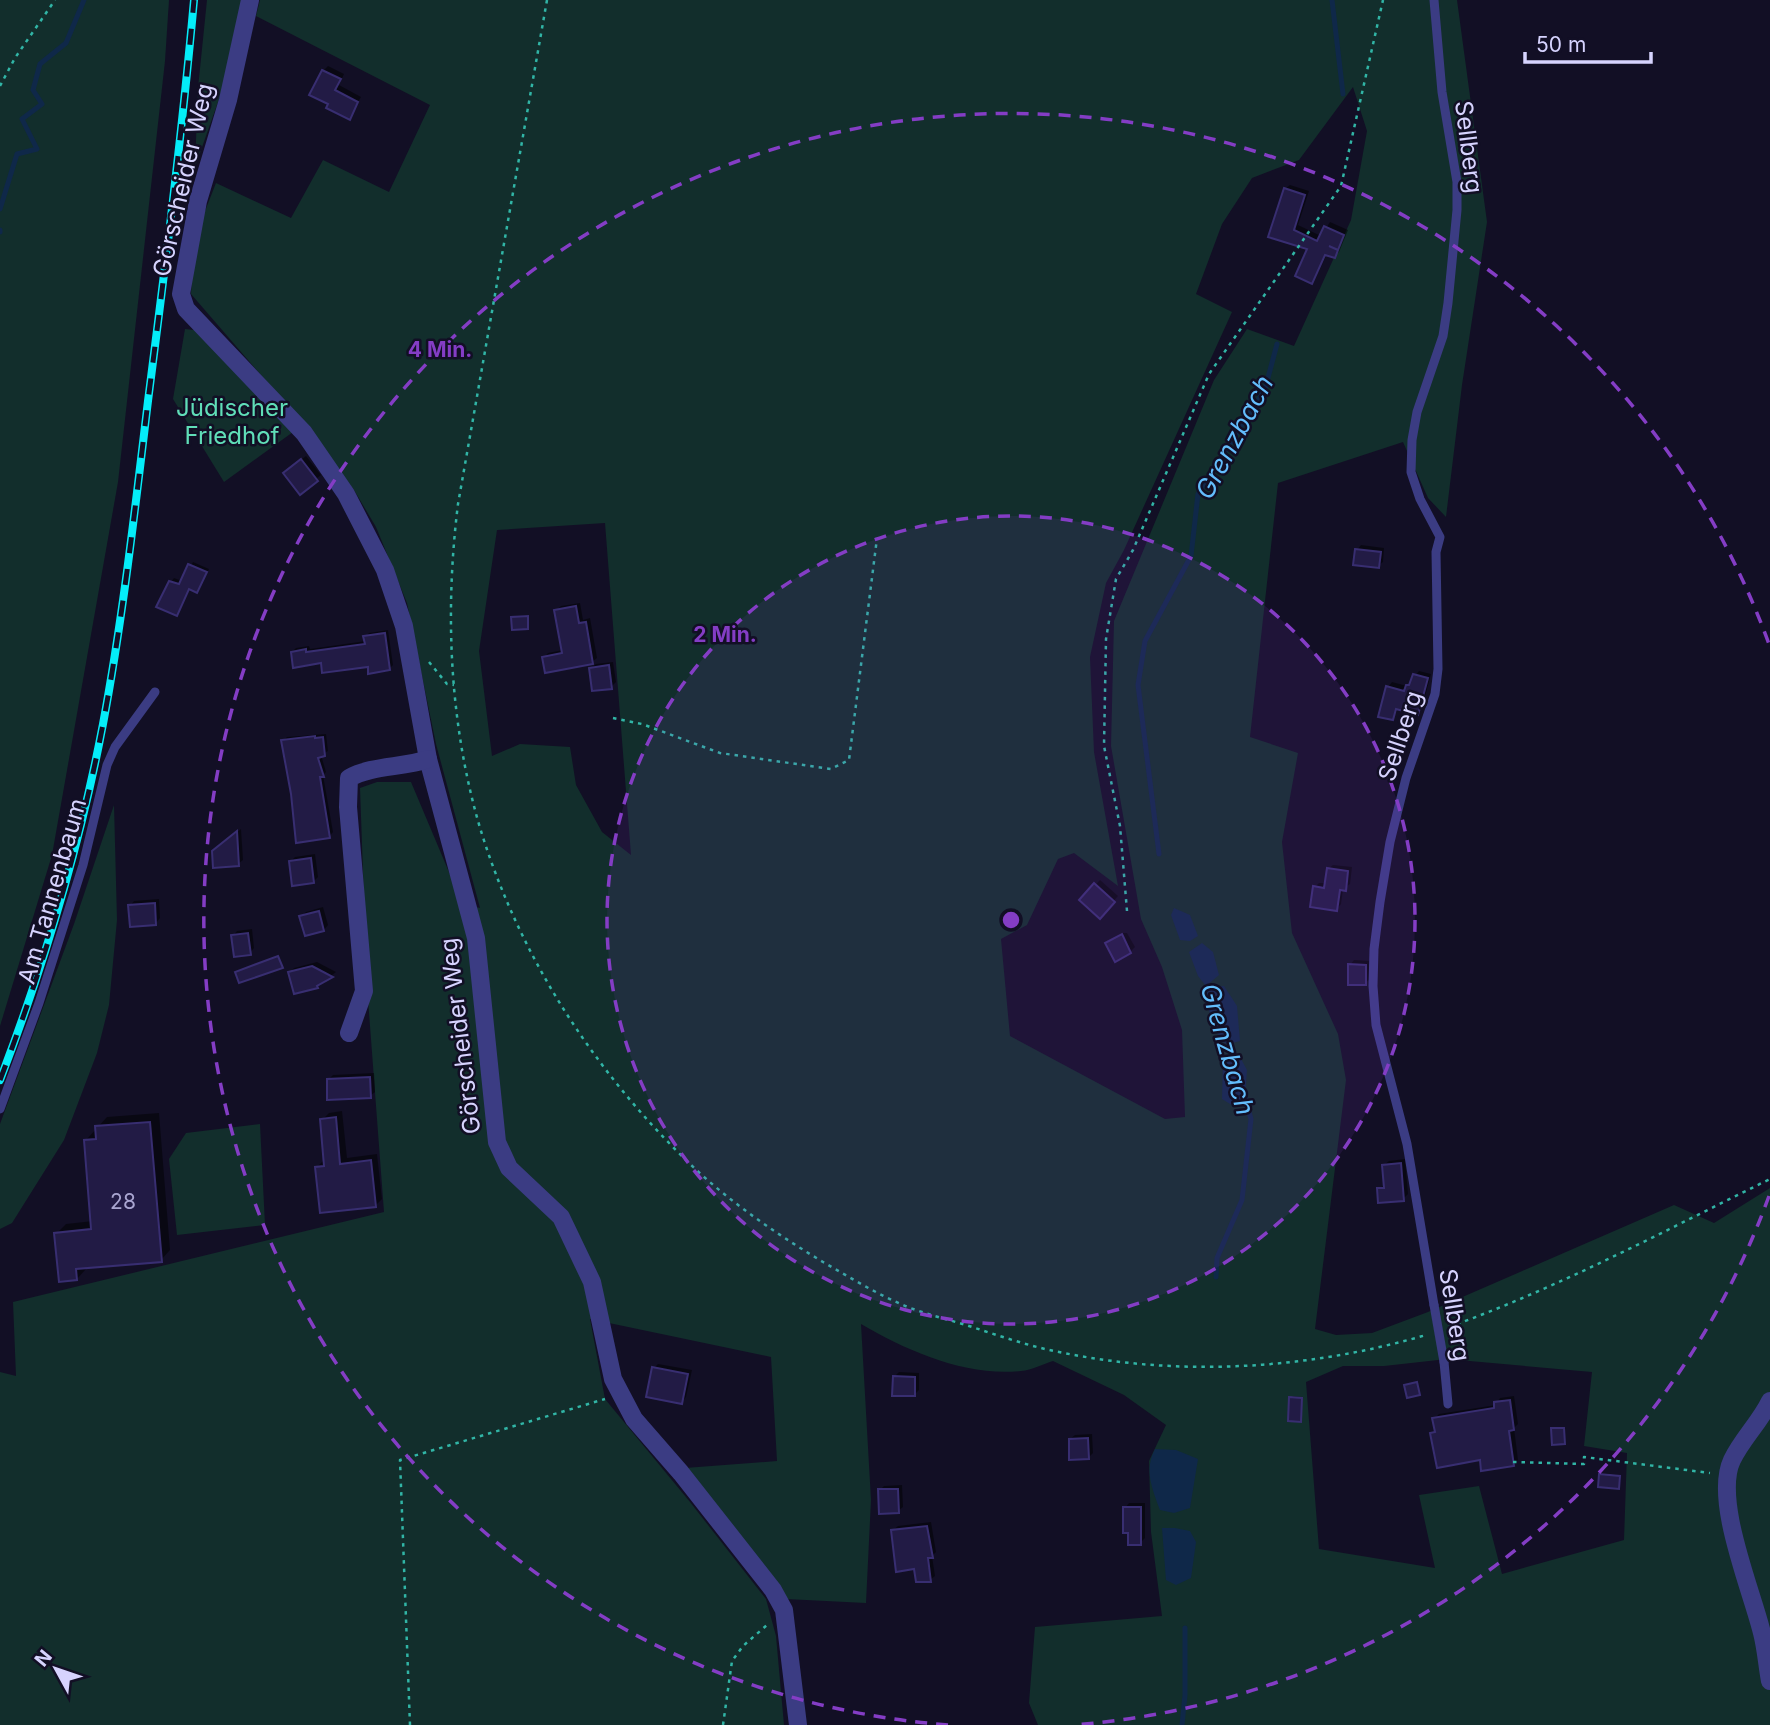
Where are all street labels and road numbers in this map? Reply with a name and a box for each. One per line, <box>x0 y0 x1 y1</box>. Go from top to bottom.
street label: Görscheider Weg <box>147 81 219 279</box>
street label: Sellberg <box>1449 99 1489 195</box>
street label: Sellberg <box>1372 687 1428 785</box>
street label: Am Tannenbaum <box>12 795 92 987</box>
street label: Görscheider Weg <box>434 936 486 1136</box>
street label: Sellberg <box>1433 1267 1477 1363</box>

